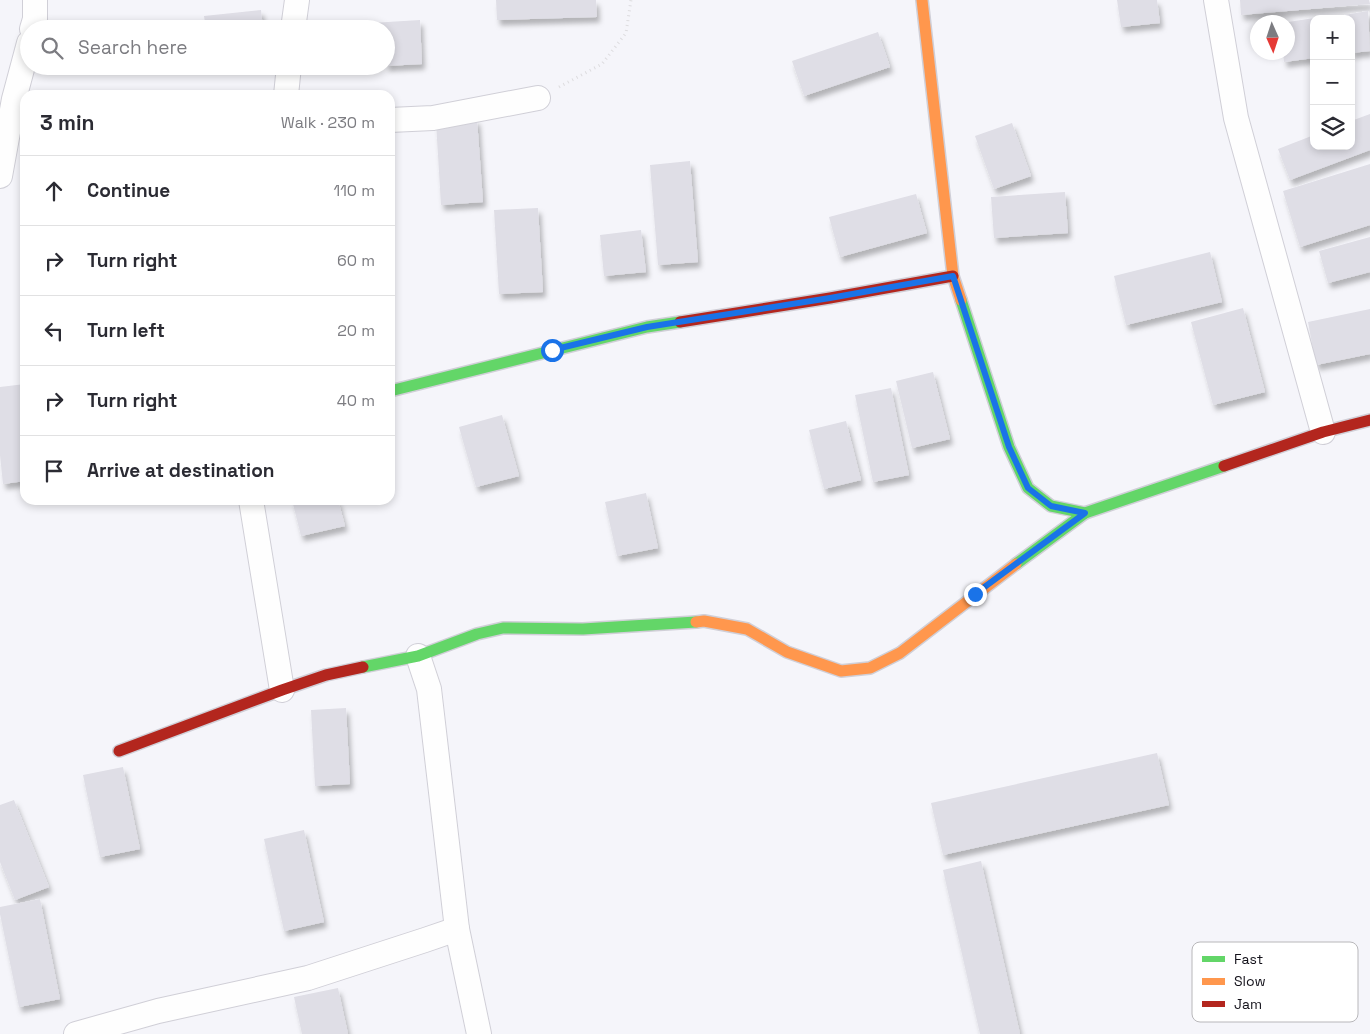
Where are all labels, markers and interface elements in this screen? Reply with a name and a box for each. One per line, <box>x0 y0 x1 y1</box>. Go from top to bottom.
north arrow <box>1250 15 1295 60</box>
map controls <box>1310 15 1355 150</box>
button: + <box>1310 15 1355 60</box>
search box <box>20 20 395 75</box>
icon: search <box>38 34 66 62</box>
text: Search here <box>78 35 188 60</box>
button: − <box>1310 60 1355 105</box>
button: layers <box>1310 105 1355 150</box>
text: 3 min <box>40 109 95 136</box>
text: Walk · 230 m <box>281 112 375 133</box>
icon: ahead <box>40 177 68 205</box>
text: Continue <box>87 178 170 203</box>
text: 110 m <box>333 180 375 201</box>
icon: right <box>40 247 68 275</box>
text: Turn right <box>87 248 177 273</box>
text: 60 m <box>337 250 375 271</box>
icon: left <box>40 317 68 345</box>
text: Turn left <box>87 318 165 343</box>
text: 20 m <box>337 320 375 341</box>
route start <box>541 339 564 362</box>
icon: right <box>40 387 68 415</box>
text: Turn right <box>87 388 177 413</box>
text: 40 m <box>337 390 375 411</box>
icon: arrive <box>40 457 68 485</box>
text: Arrive at destination <box>87 458 275 483</box>
route end <box>964 583 987 606</box>
legend <box>1192 942 1358 1022</box>
text: Fast <box>1234 950 1263 968</box>
text: Slow <box>1234 972 1266 990</box>
text: Jam <box>1234 995 1262 1013</box>

